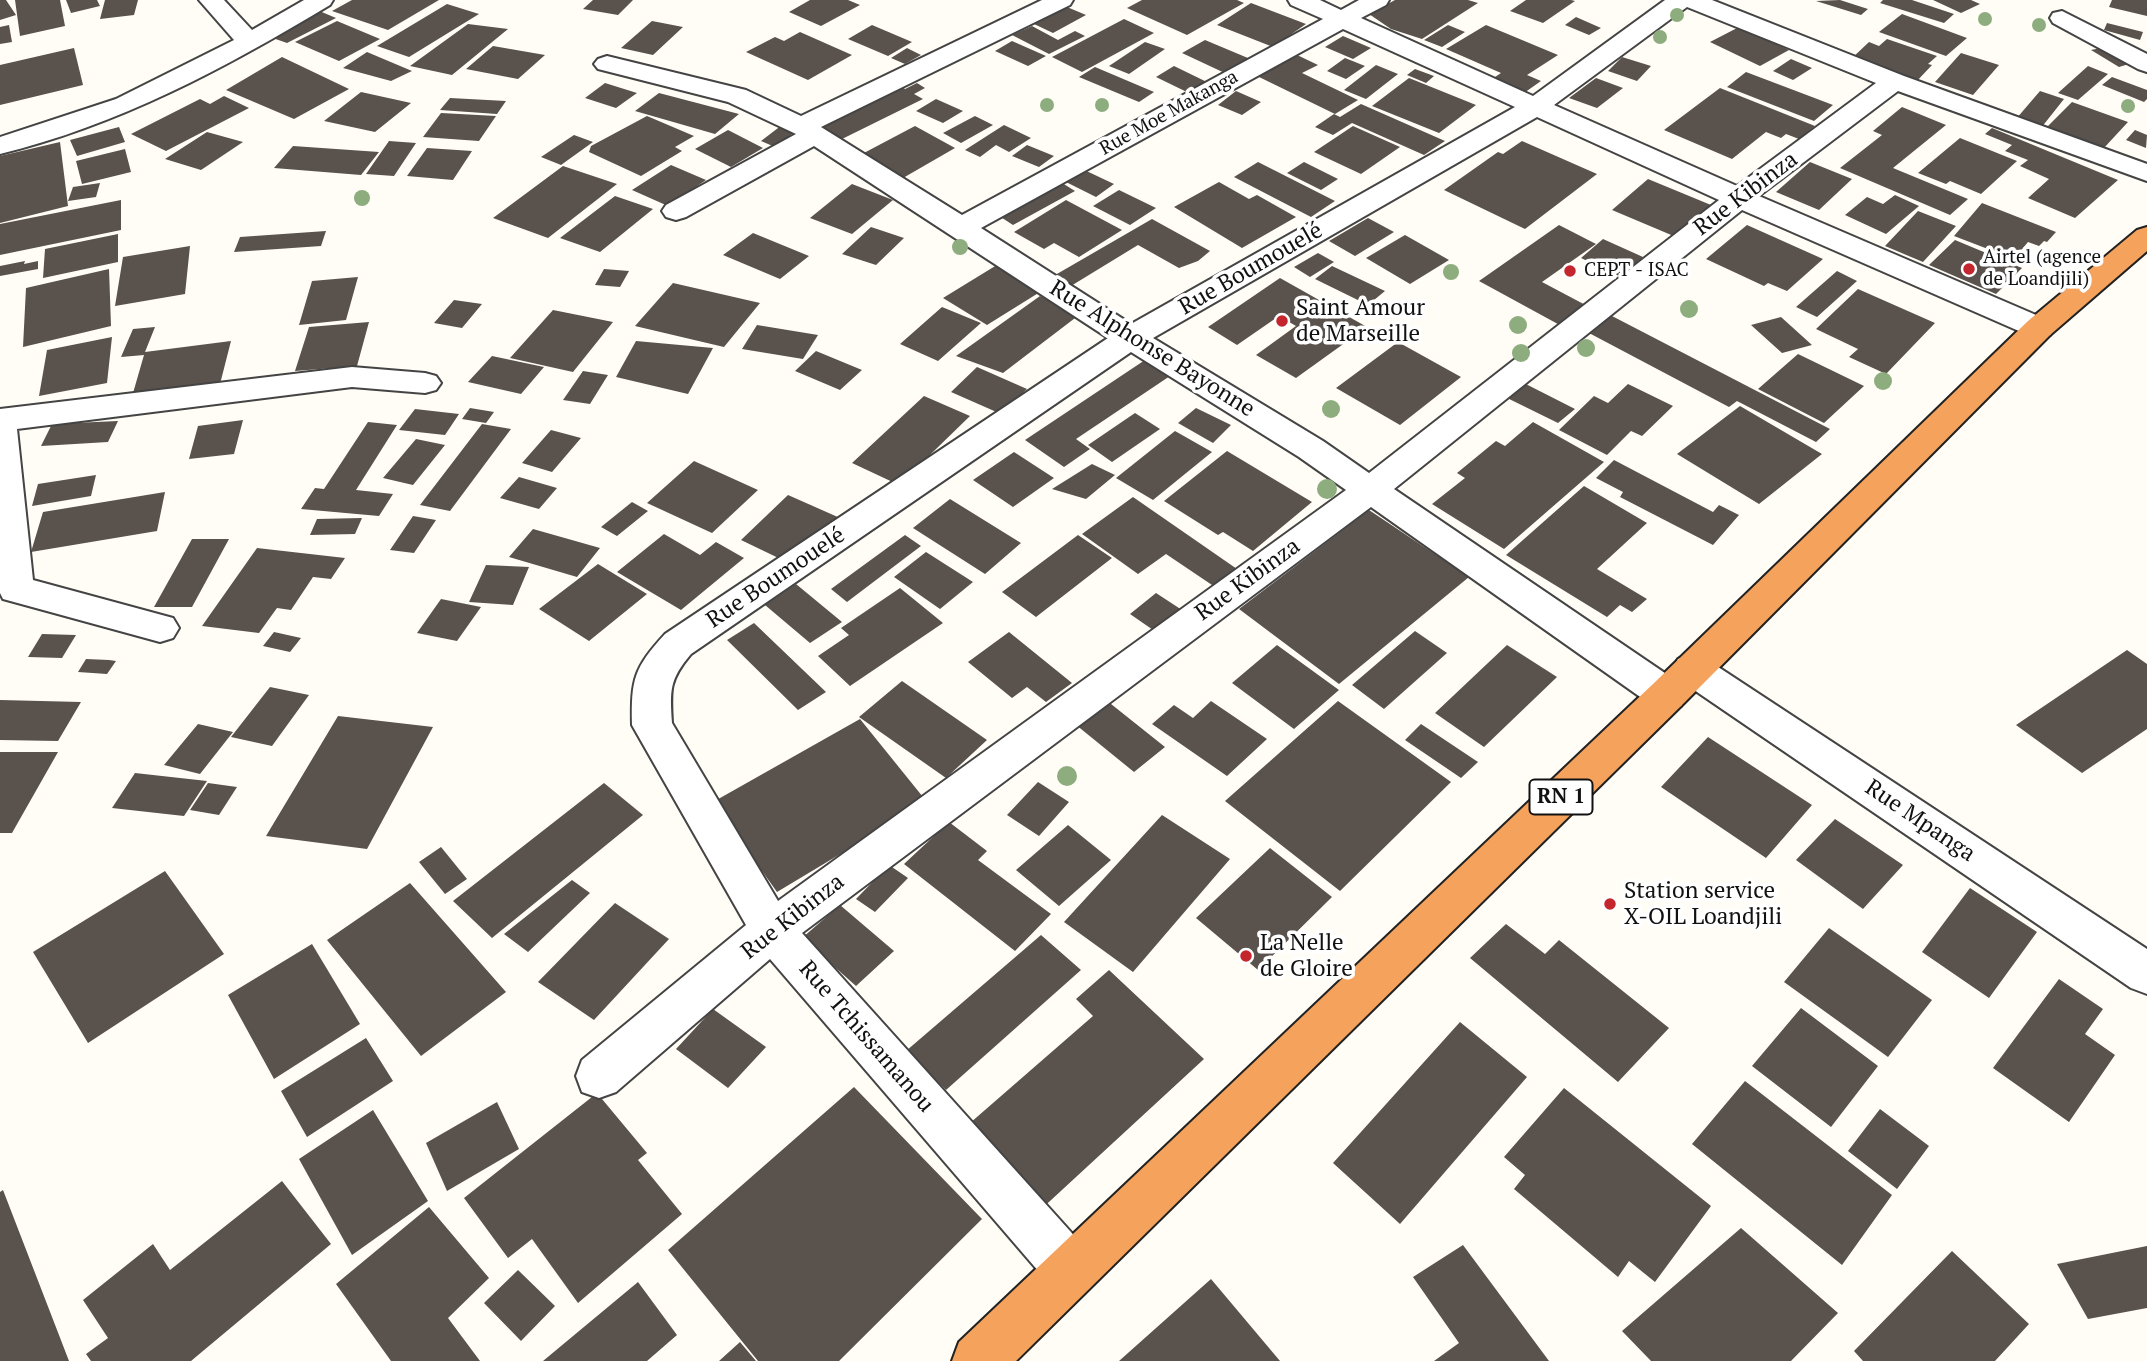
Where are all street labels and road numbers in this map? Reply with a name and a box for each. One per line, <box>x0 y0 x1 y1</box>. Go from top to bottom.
street label: Rue Moe Makanga <box>1096 66 1242 160</box>
street label: Rue Kibinza <box>1689 146 1803 242</box>
street label: Rue Boumouelé <box>1174 217 1328 321</box>
street label: Rue Alphonse Bayonne <box>1045 275 1259 423</box>
street label: Rue Boumouelé <box>702 522 850 634</box>
street label: Rue Kibinza <box>1190 533 1306 627</box>
street label: Rue Mpanga <box>1860 774 1980 868</box>
road number: RN 1 <box>1530 780 1592 814</box>
street label: Rue Kibinza <box>736 868 850 966</box>
street label: Rue Tchissamanou <box>793 956 939 1118</box>

